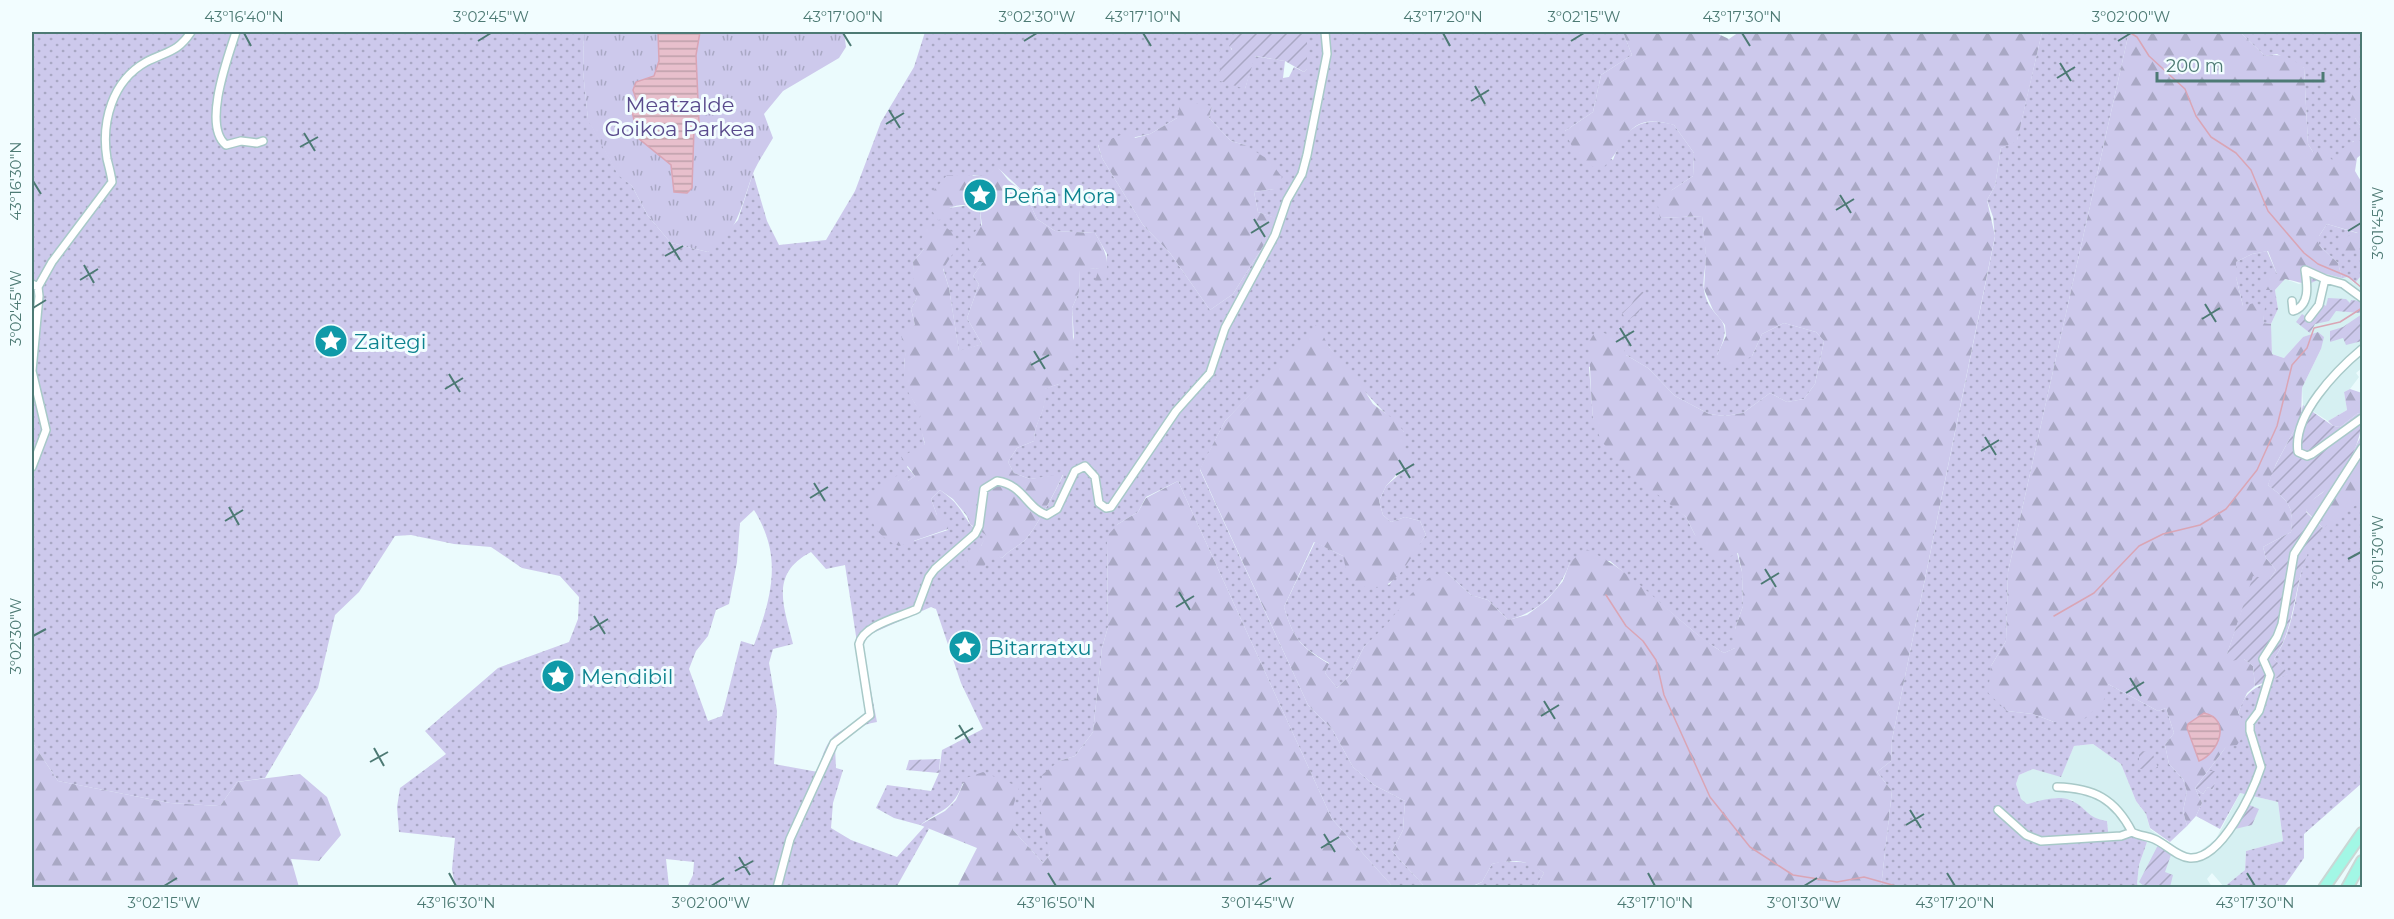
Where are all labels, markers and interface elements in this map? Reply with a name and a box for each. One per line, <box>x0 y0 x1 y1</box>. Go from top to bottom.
text: 43°16'40"N <box>204 7 284 26</box>
text: 3°02'45"W <box>453 7 529 26</box>
text: 43°17'00"N <box>803 7 883 26</box>
text: 3°02'30"W <box>998 7 1076 26</box>
text: 43°17'10"N <box>1105 7 1181 26</box>
text: 43°17'20"N <box>1403 7 1483 26</box>
text: 3°02'15"W <box>1548 7 1621 26</box>
text: 43°17'30"N <box>1702 7 1782 26</box>
text: 3°02'00"W <box>2092 7 2171 26</box>
scale bar <box>2157 45 2324 83</box>
text: 200 m <box>2166 55 2224 77</box>
park label: Meatzalde Goikoa Parkea <box>605 92 755 141</box>
text: 43°16'30"N <box>6 142 25 220</box>
place icon: Peña Mora <box>962 177 998 213</box>
place label: Peña Mora <box>1003 183 1116 208</box>
text: 3°01'45"W <box>2368 186 2387 259</box>
text: 3°02'45"W <box>6 270 25 346</box>
place icon: Zaitegi <box>313 323 349 359</box>
place label: Zaitegi <box>354 329 426 354</box>
text: 3°01'30"W <box>2368 515 2387 589</box>
text: 3°02'30"W <box>6 597 25 675</box>
place icon: Bitarratxu <box>947 629 983 665</box>
place label: Bitarratxu <box>988 635 1092 660</box>
place icon: Mendibil <box>540 658 576 694</box>
place label: Mendibil <box>581 664 673 689</box>
text: 3°02'15"W <box>128 893 201 912</box>
text: 43°16'30"N <box>417 893 495 912</box>
text: 3°02'00"W <box>672 893 751 912</box>
text: 43°16'50"N <box>1017 893 1095 912</box>
text: 3°01'45"W <box>1222 893 1295 912</box>
text: 43°17'10"N <box>1617 893 1693 912</box>
text: 3°01'30"W <box>1767 893 1841 912</box>
text: 43°17'20"N <box>1915 893 1995 912</box>
text: 43°17'30"N <box>2215 893 2295 912</box>

